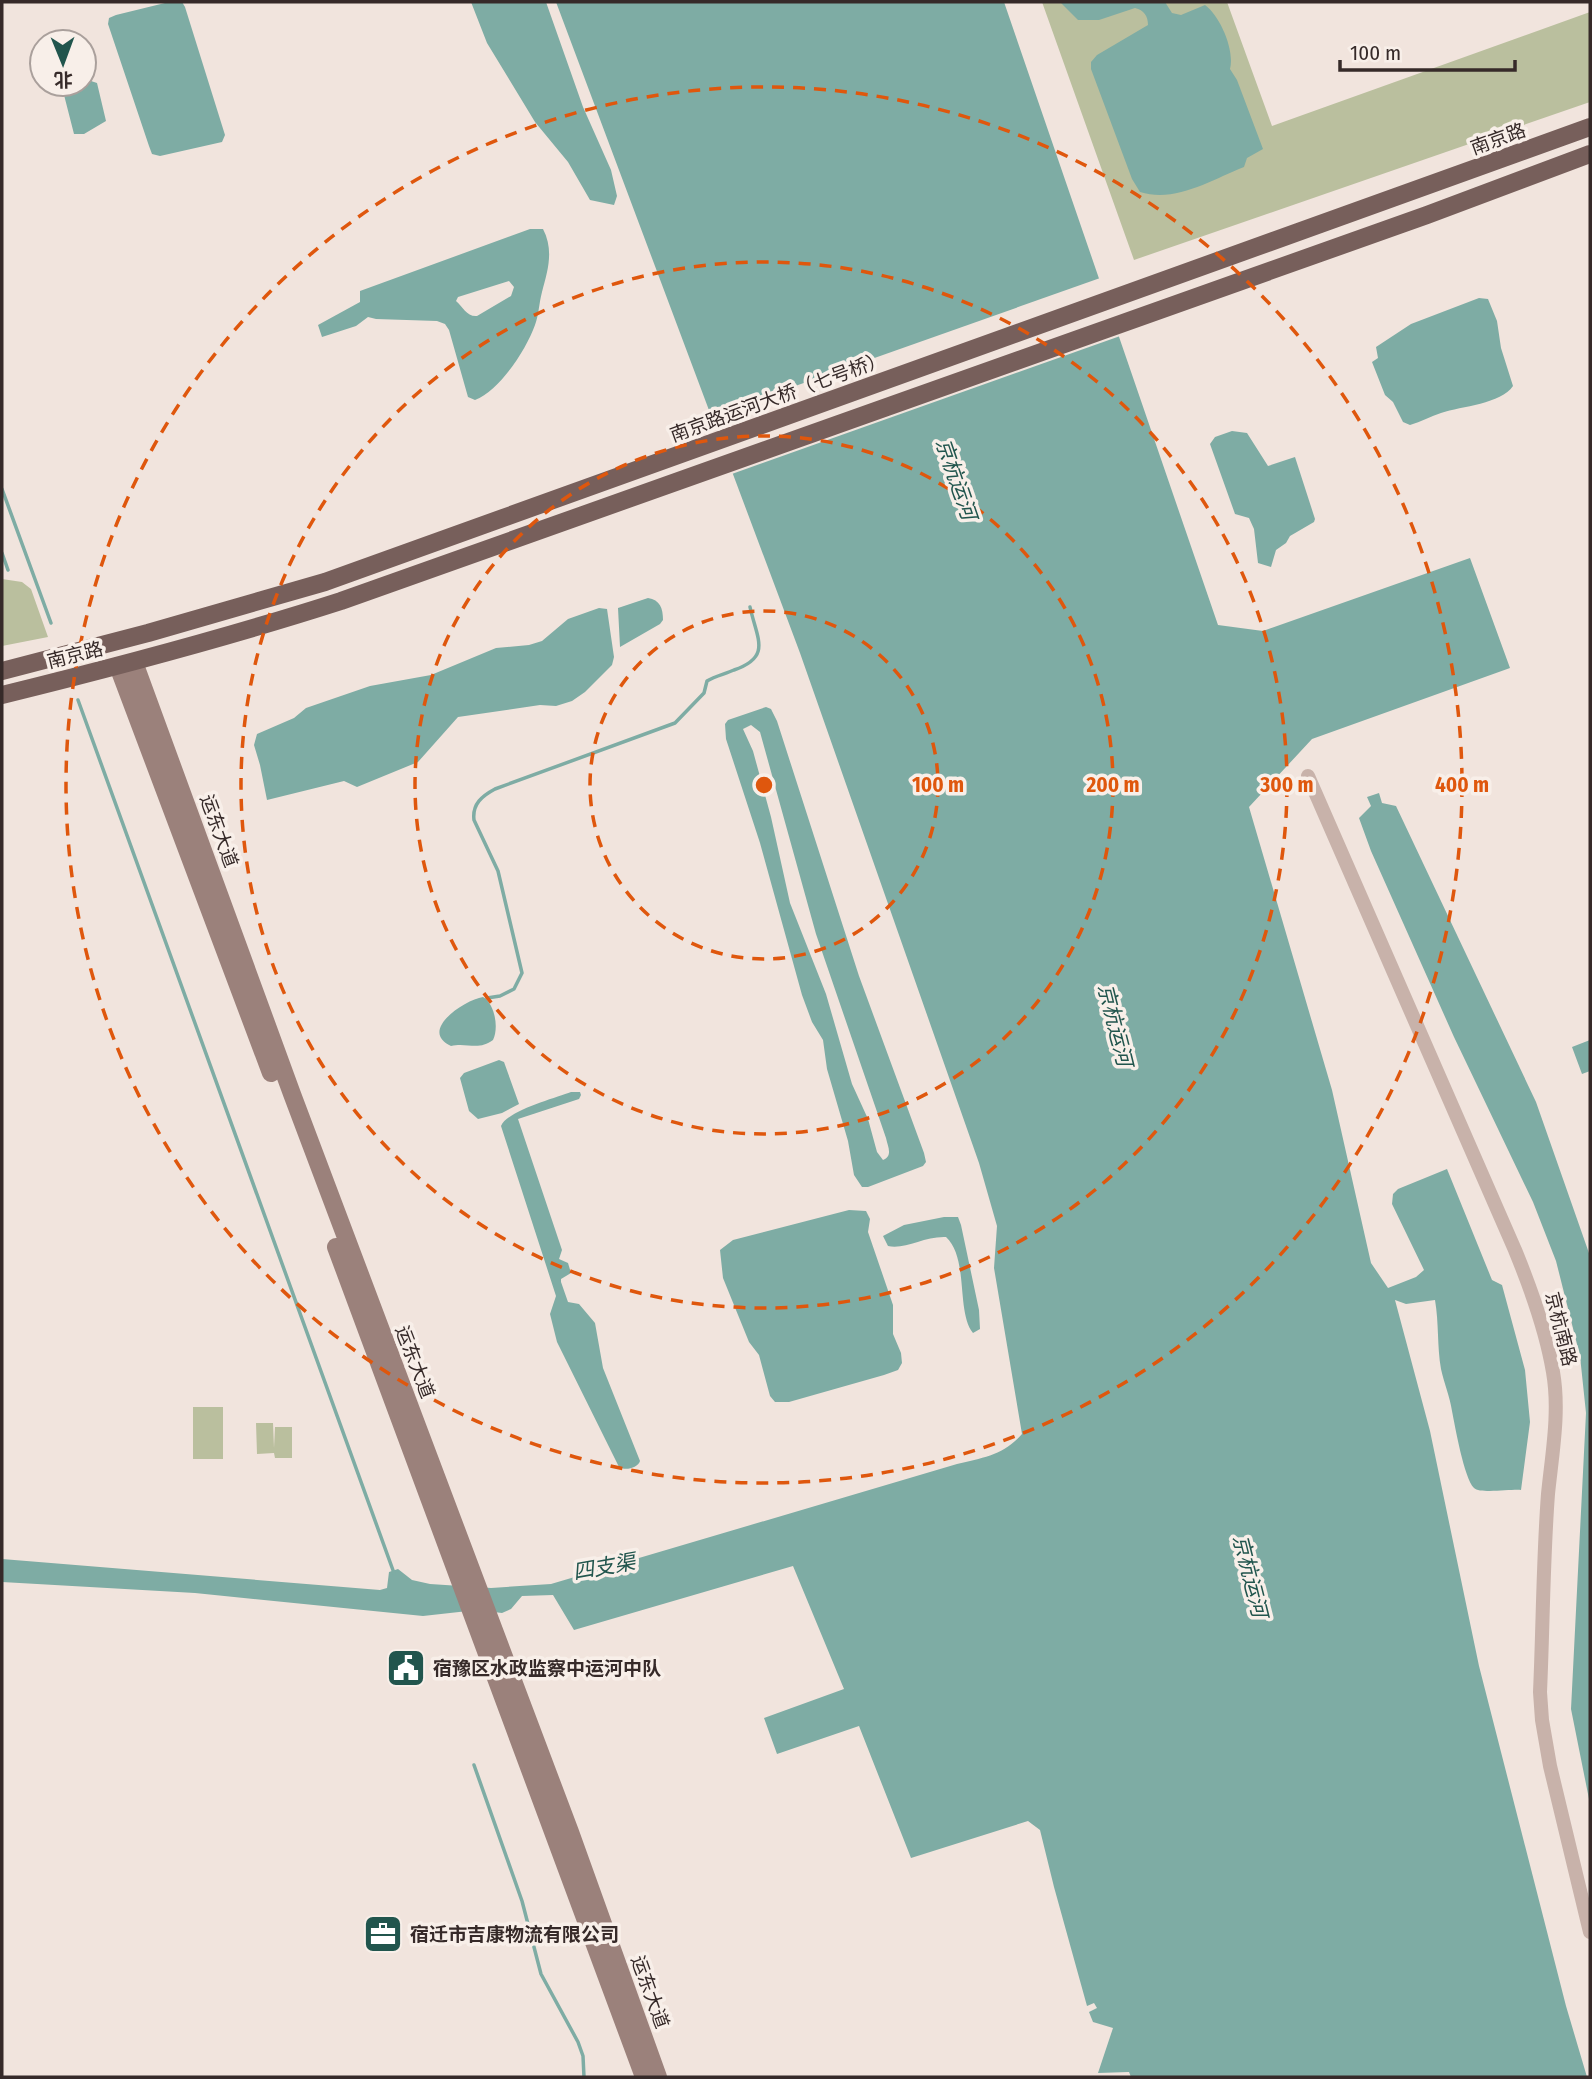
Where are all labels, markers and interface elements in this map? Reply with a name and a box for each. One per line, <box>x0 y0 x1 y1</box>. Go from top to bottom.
north arrow <box>28 28 98 98</box>
scale bar <box>1340 28 1515 72</box>
text: 100 m <box>1350 40 1401 66</box>
text: 北 <box>54 68 73 91</box>
street label: 南京路 <box>1467 118 1529 160</box>
street label: 南京路运河大桥（七号桥） <box>667 347 889 447</box>
water label: 京杭运河 <box>930 435 983 527</box>
street label: 南京路 <box>45 637 105 673</box>
text: 100 m <box>912 772 964 798</box>
text: 200 m <box>1085 772 1140 798</box>
text: 300 m <box>1259 772 1314 798</box>
text: 400 m <box>1435 772 1489 798</box>
centre of rings <box>752 773 776 797</box>
street label: 运东大道 <box>195 791 243 871</box>
water label: 京杭运河 <box>1092 981 1139 1073</box>
street label: 京杭南路 <box>1541 1289 1581 1369</box>
street label: 运东大道 <box>391 1322 439 1402</box>
water label: 京杭运河 <box>1227 1532 1274 1624</box>
water label: 四支渠 <box>571 1548 640 1585</box>
public building icon: 宿豫区水政监察中运河中队 <box>385 1647 427 1689</box>
place label: 宿豫区水政监察中运河中队 <box>433 1657 661 1680</box>
office icon: 宿迁市吉康物流有限公司 <box>362 1913 404 1955</box>
place label: 宿迁市吉康物流有限公司 <box>410 1923 619 1946</box>
street label: 运东大道 <box>626 1952 674 2032</box>

